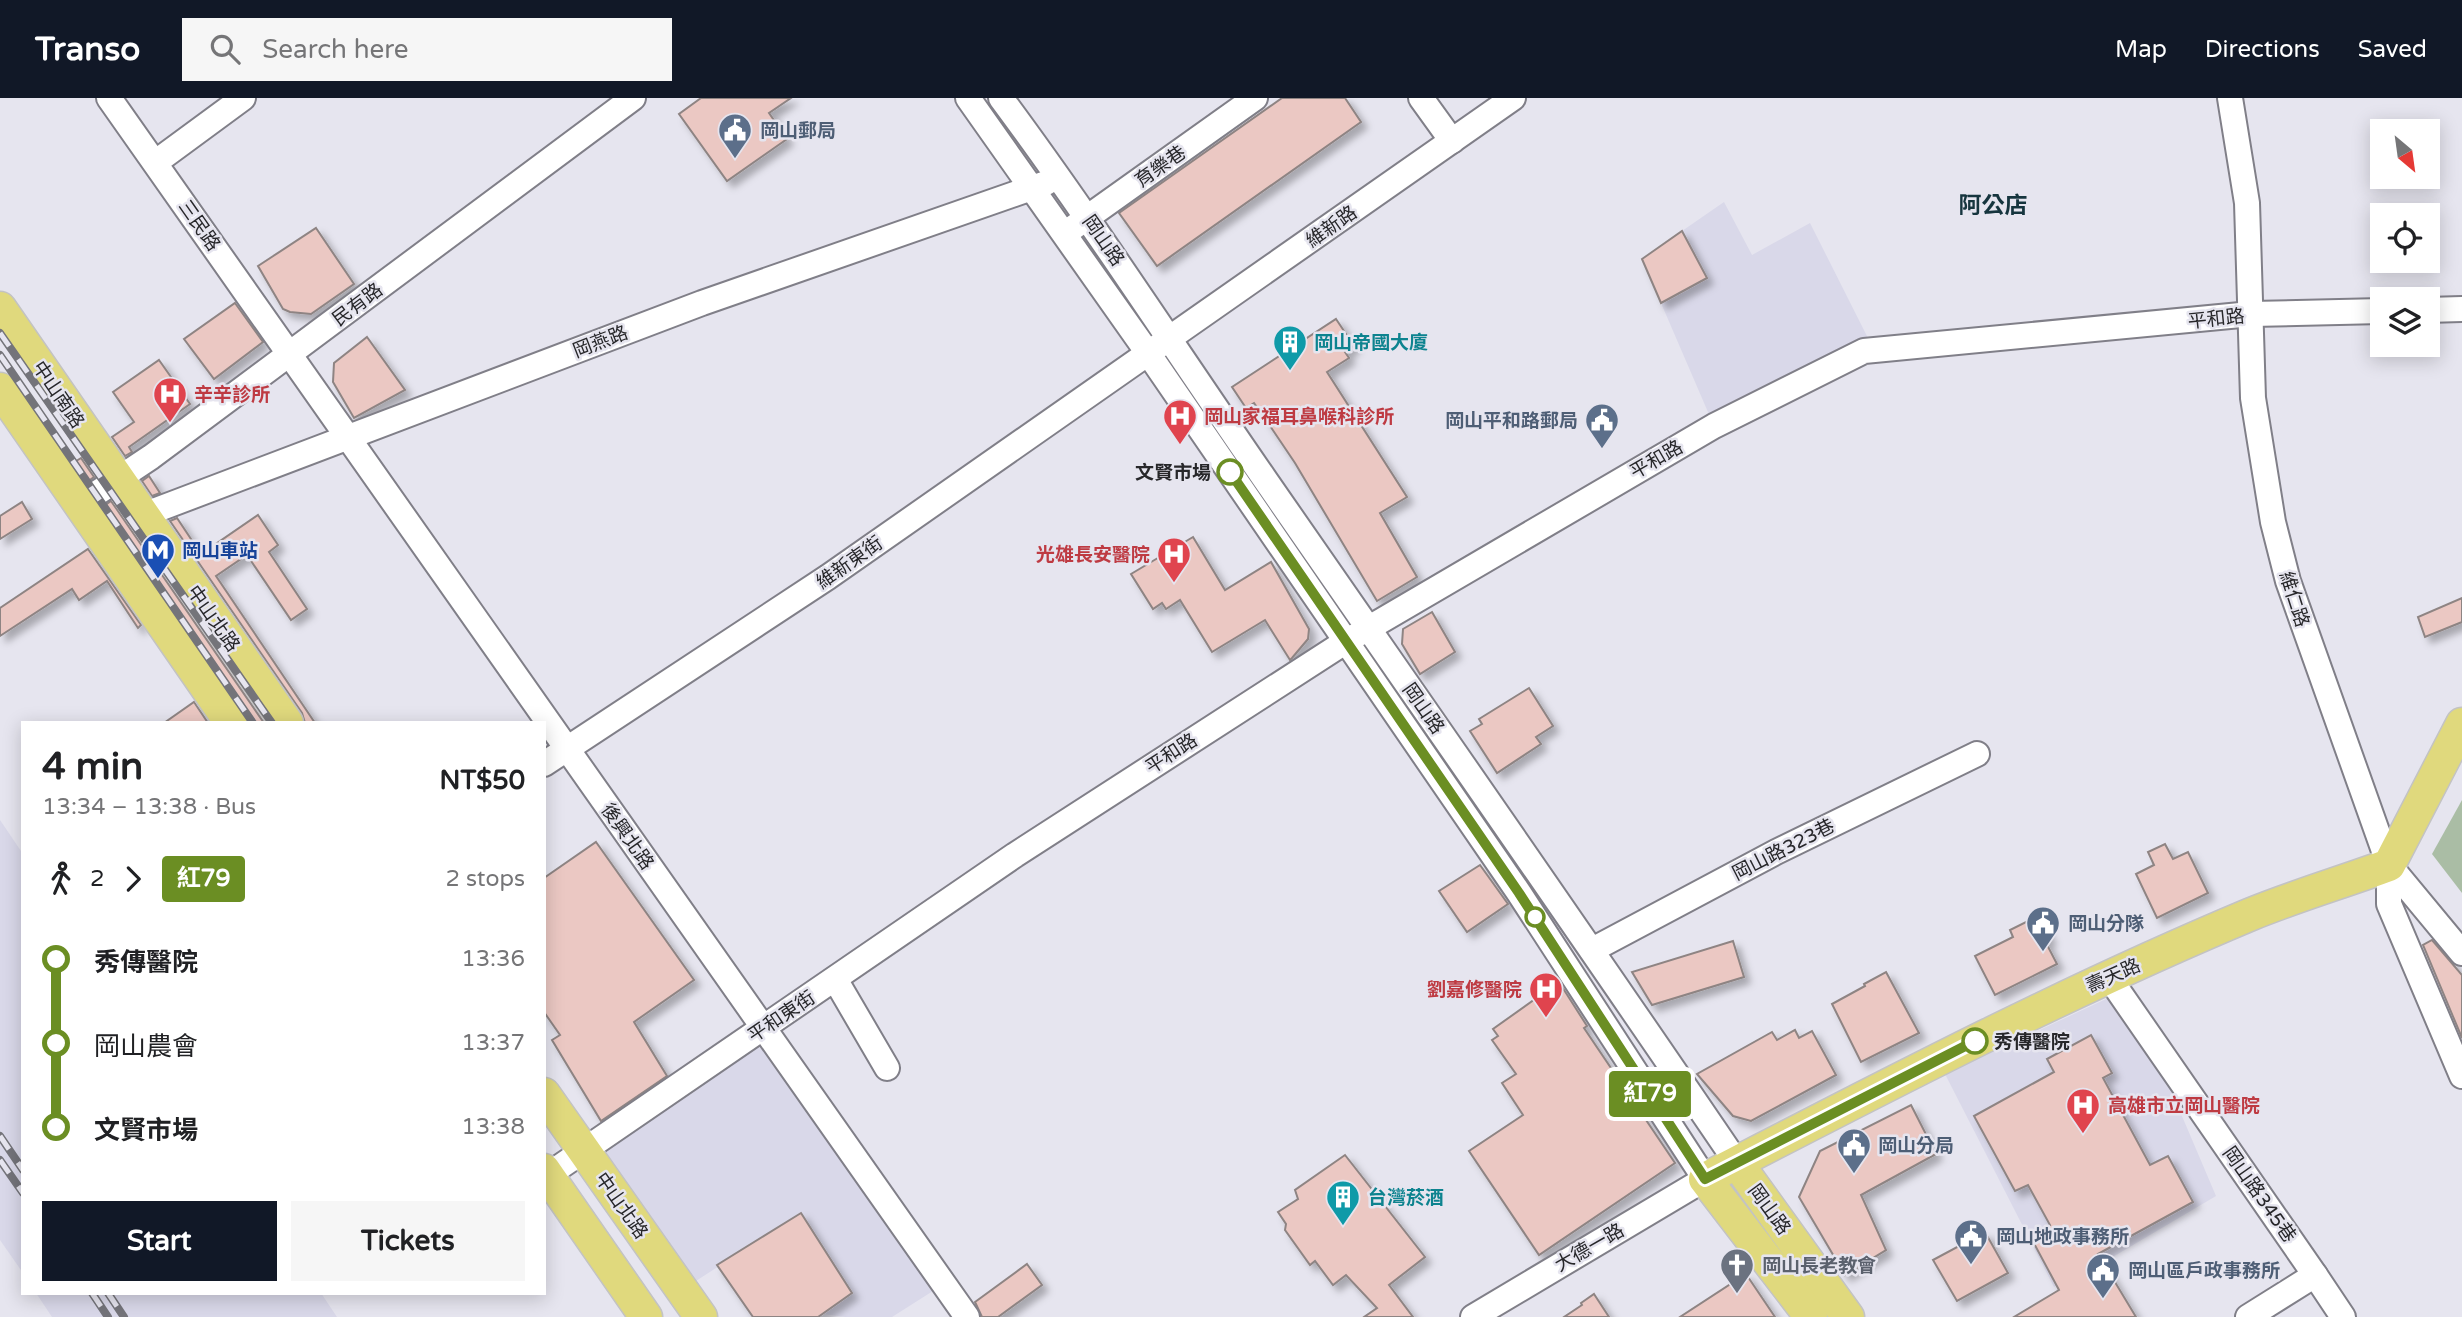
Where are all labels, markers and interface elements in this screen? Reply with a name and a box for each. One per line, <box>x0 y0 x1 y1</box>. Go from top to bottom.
search box <box>182 18 672 81</box>
text: Transo <box>35 30 140 69</box>
icon: search <box>206 30 244 68</box>
text: Search here <box>262 34 409 65</box>
text: Map <box>2115 35 2167 64</box>
text: Directions <box>2205 35 2320 64</box>
text: Saved <box>2358 35 2427 64</box>
public building icon: 岡山郵局 <box>716 111 754 160</box>
north arrow <box>2370 119 2440 189</box>
map controls <box>2370 119 2440 357</box>
place label: 岡山郵局 <box>760 120 836 142</box>
street label: 育樂巷 <box>1131 141 1190 192</box>
district label: 阿公店 <box>1959 192 2028 220</box>
street label: 三民路 <box>174 196 225 255</box>
street label: 維新路 <box>1302 201 1361 252</box>
button: locate <box>2370 203 2440 273</box>
street label: 岡山路 <box>1078 211 1129 270</box>
street label: 民有路 <box>328 279 387 331</box>
button: layers <box>2370 287 2440 357</box>
street label: 平和路 <box>2187 305 2246 333</box>
street label: 岡燕路 <box>570 321 631 362</box>
building icon: 岡山帝國大廈 <box>1271 323 1309 372</box>
place label: 岡山帝國大廈 <box>1314 332 1428 354</box>
street label: 中山南路 <box>28 357 89 432</box>
hospital icon: 辛辛診所 <box>151 375 189 424</box>
place label: 辛辛診所 <box>194 384 270 406</box>
hospital icon: 岡山家福耳鼻喉科診所 <box>1161 397 1199 446</box>
public building icon: 岡山平和路郵局 <box>1583 401 1621 450</box>
place label: 岡山家福耳鼻喉科診所 <box>1204 406 1394 428</box>
place label: 岡山平和路郵局 <box>1445 410 1578 432</box>
street label: 平和路 <box>1626 436 1687 484</box>
marker: 文賢市場 <box>1217 459 1243 485</box>
place label: 文賢市場 <box>1135 462 1211 484</box>
metro station icon: 岡山車站 <box>139 531 177 580</box>
street label: 維新東街 <box>812 532 887 594</box>
hospital icon: 光雄長安醫院 <box>1155 535 1193 584</box>
place label: 岡山車站 <box>182 540 258 562</box>
place label: 光雄長安醫院 <box>1036 544 1150 566</box>
street label: 維仁路 <box>2275 569 2313 630</box>
street label: 中山北路 <box>182 581 244 656</box>
street label: 岡山路 <box>1398 679 1449 738</box>
street label: 平和路 <box>1142 729 1201 779</box>
text: 4 min <box>42 744 143 790</box>
text: NT$50 <box>440 765 525 796</box>
text: 13:34 – 13:38 · Bus <box>42 793 256 821</box>
street label: 後興北路 <box>596 799 658 874</box>
street label: 岡山路323巷 <box>1729 815 1838 885</box>
icon: walk <box>42 860 80 898</box>
icon: forward <box>114 860 152 898</box>
text: 紅79 <box>176 864 231 893</box>
text: 2 <box>90 865 104 893</box>
text: 2 stops <box>445 865 525 893</box>
public building icon: 岡山分隊 <box>2024 904 2062 953</box>
unlabelled marker <box>1525 907 1545 927</box>
place label: 岡山分隊 <box>2068 913 2144 935</box>
text: 13:36 <box>461 945 525 973</box>
text: 秀傳醫院 <box>94 947 198 978</box>
street label: 壽天路 <box>2083 954 2144 998</box>
hospital icon: 劉嘉修醫院 <box>1527 970 1565 1019</box>
place label: 劉嘉修醫院 <box>1427 979 1522 1001</box>
street label: 平和東街 <box>744 986 819 1047</box>
marker: 秀傳醫院 <box>1962 1028 1988 1054</box>
text: 13:37 <box>461 1029 525 1057</box>
text: 岡山農會 <box>94 1031 198 1062</box>
place label: 秀傳醫院 <box>1994 1031 2070 1053</box>
line badge: 紅79 <box>1610 1071 1690 1117</box>
text: 紅79 <box>1623 1079 1677 1108</box>
hospital icon: 高雄市立岡山醫院 <box>2064 1086 2102 1135</box>
place label: 高雄市立岡山醫院 <box>2108 1095 2260 1117</box>
text: 13:38 <box>461 1113 525 1141</box>
text: 文賢市場 <box>94 1115 198 1146</box>
public building icon: 岡山分局 <box>1835 1126 1873 1175</box>
place label: 岡山分局 <box>1878 1135 1954 1157</box>
street label: 岡山路345巷 <box>2218 1142 2300 1247</box>
street label: 中山北路 <box>590 1168 652 1243</box>
building icon: 台灣菸酒 <box>1324 1178 1362 1227</box>
street label: 岡山路 <box>1744 1180 1795 1239</box>
place label: 台灣菸酒 <box>1368 1187 1444 1209</box>
button: Start <box>42 1201 277 1281</box>
button: Tickets <box>291 1201 525 1281</box>
public building icon: 岡山地政事務所 <box>1952 1217 1990 1266</box>
street label: 大德一路 <box>1551 1219 1628 1276</box>
place label: 岡山地政事務所 <box>1996 1226 2129 1248</box>
church icon: 岡山長老教會 <box>1718 1246 1756 1295</box>
public building icon: 岡山區戶政事務所 <box>2084 1251 2122 1300</box>
place label: 岡山長老教會 <box>1762 1255 1876 1277</box>
place label: 岡山區戶政事務所 <box>2128 1260 2280 1282</box>

